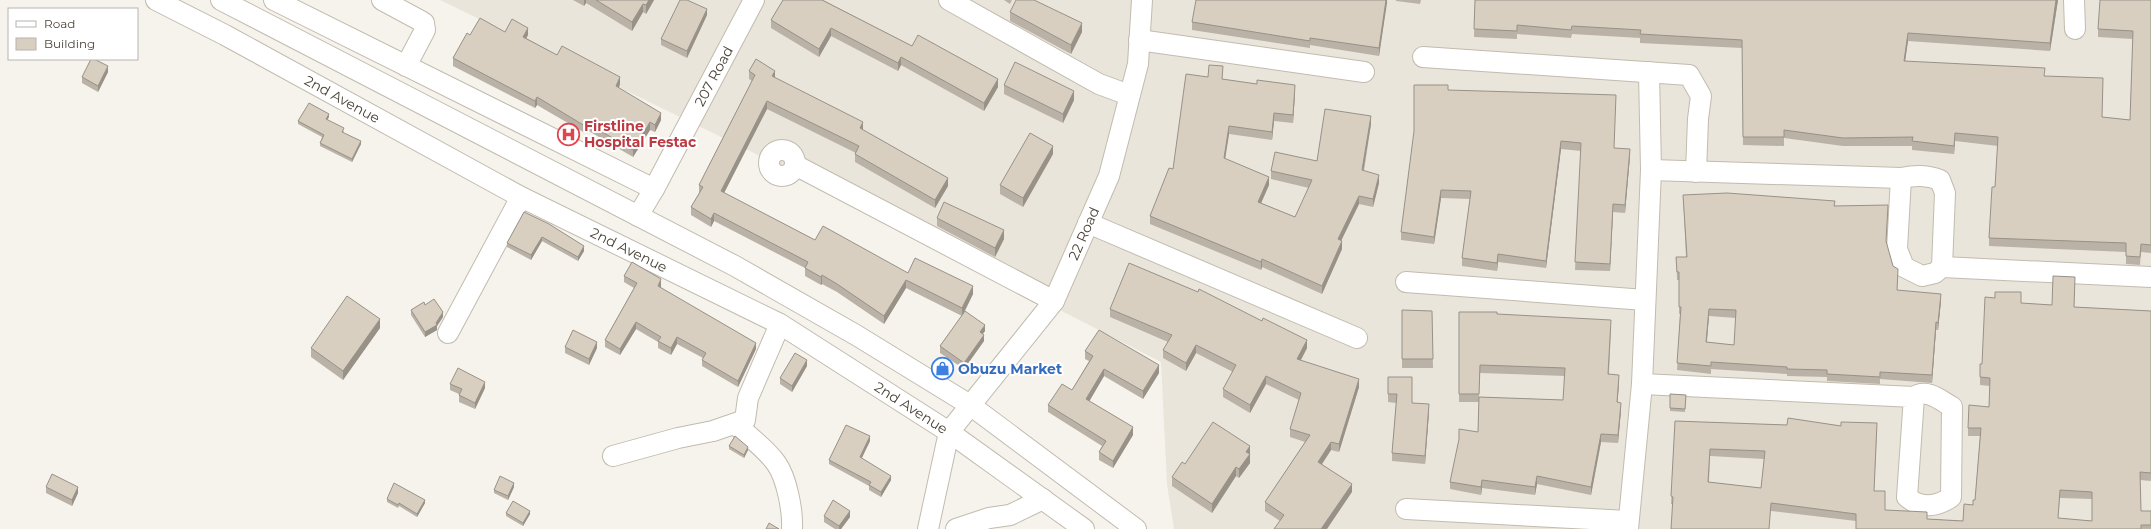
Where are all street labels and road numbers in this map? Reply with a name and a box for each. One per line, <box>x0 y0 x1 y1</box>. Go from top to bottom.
street label: 207 Road <box>690 43 737 109</box>
street label: 2nd Avenue <box>301 71 383 127</box>
street label: 22 Road <box>1064 204 1103 263</box>
street label: 2nd Avenue <box>587 223 670 276</box>
street label: 2nd Avenue <box>871 378 951 438</box>

